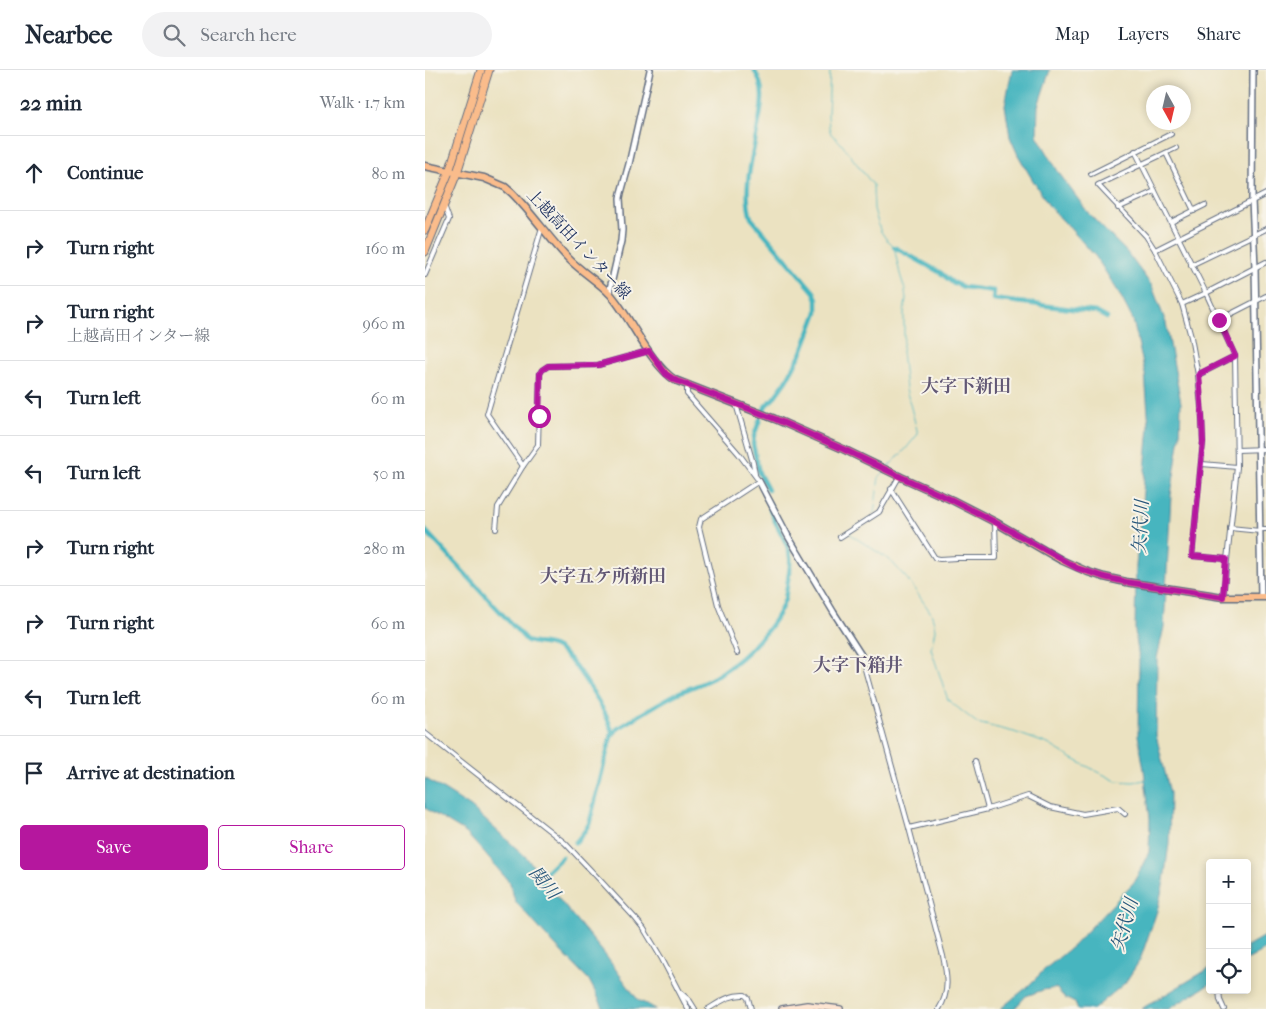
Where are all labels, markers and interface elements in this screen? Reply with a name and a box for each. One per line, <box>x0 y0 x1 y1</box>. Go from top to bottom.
search box <box>142 12 492 57</box>
text: Nearbee <box>25 21 112 49</box>
icon: search <box>160 21 188 49</box>
text: Search here <box>200 24 297 46</box>
text: Map <box>1055 24 1089 45</box>
text: Layers <box>1117 24 1169 45</box>
text: Share <box>1197 24 1241 45</box>
north arrow <box>1146 85 1191 130</box>
text: 22 min <box>20 91 82 115</box>
text: Walk · 1.7 km <box>320 93 405 112</box>
icon: ahead <box>20 159 48 187</box>
text: Continue <box>67 162 143 184</box>
text: 80 m <box>371 164 405 183</box>
street label: 上越高田インター線 <box>523 185 635 303</box>
icon: right <box>20 234 48 262</box>
text: Turn right <box>67 237 154 259</box>
text: 160 m <box>365 239 405 258</box>
text: Turn right <box>67 301 154 323</box>
icon: right <box>20 309 48 337</box>
route end <box>1208 309 1231 332</box>
text: 960 m <box>362 314 405 333</box>
text: 上越高田インター線 <box>67 326 210 345</box>
district label: 大字下新田 <box>921 376 1011 397</box>
icon: left <box>20 384 48 412</box>
text: Turn left <box>67 387 141 409</box>
text: 60 m <box>371 389 405 408</box>
route start <box>528 405 551 428</box>
icon: left <box>20 459 48 487</box>
text: Turn left <box>67 462 141 484</box>
text: 50 m <box>373 464 405 483</box>
water label: 矢代川 <box>1129 497 1153 555</box>
icon: right <box>20 534 48 562</box>
text: Turn right <box>67 537 154 559</box>
text: 280 m <box>363 539 405 558</box>
district label: 大字五ケ所新田 <box>540 566 666 587</box>
icon: right <box>20 609 48 637</box>
text: Turn right <box>67 612 154 634</box>
text: 60 m <box>371 614 405 633</box>
district label: 大字下箱井 <box>813 655 903 676</box>
icon: left <box>20 684 48 712</box>
text: Turn left <box>67 687 141 709</box>
text: 60 m <box>371 689 405 708</box>
icon: arrive <box>20 759 48 787</box>
text: Arrive at destination <box>67 762 235 784</box>
button: Save <box>20 825 208 870</box>
button: Share <box>218 825 405 870</box>
map controls <box>1206 859 1251 994</box>
button: + <box>1206 859 1251 904</box>
water label: 関川 <box>524 862 565 905</box>
water label: 矢代川 <box>1107 894 1143 954</box>
button: − <box>1206 904 1251 949</box>
button: locate <box>1206 949 1251 994</box>

